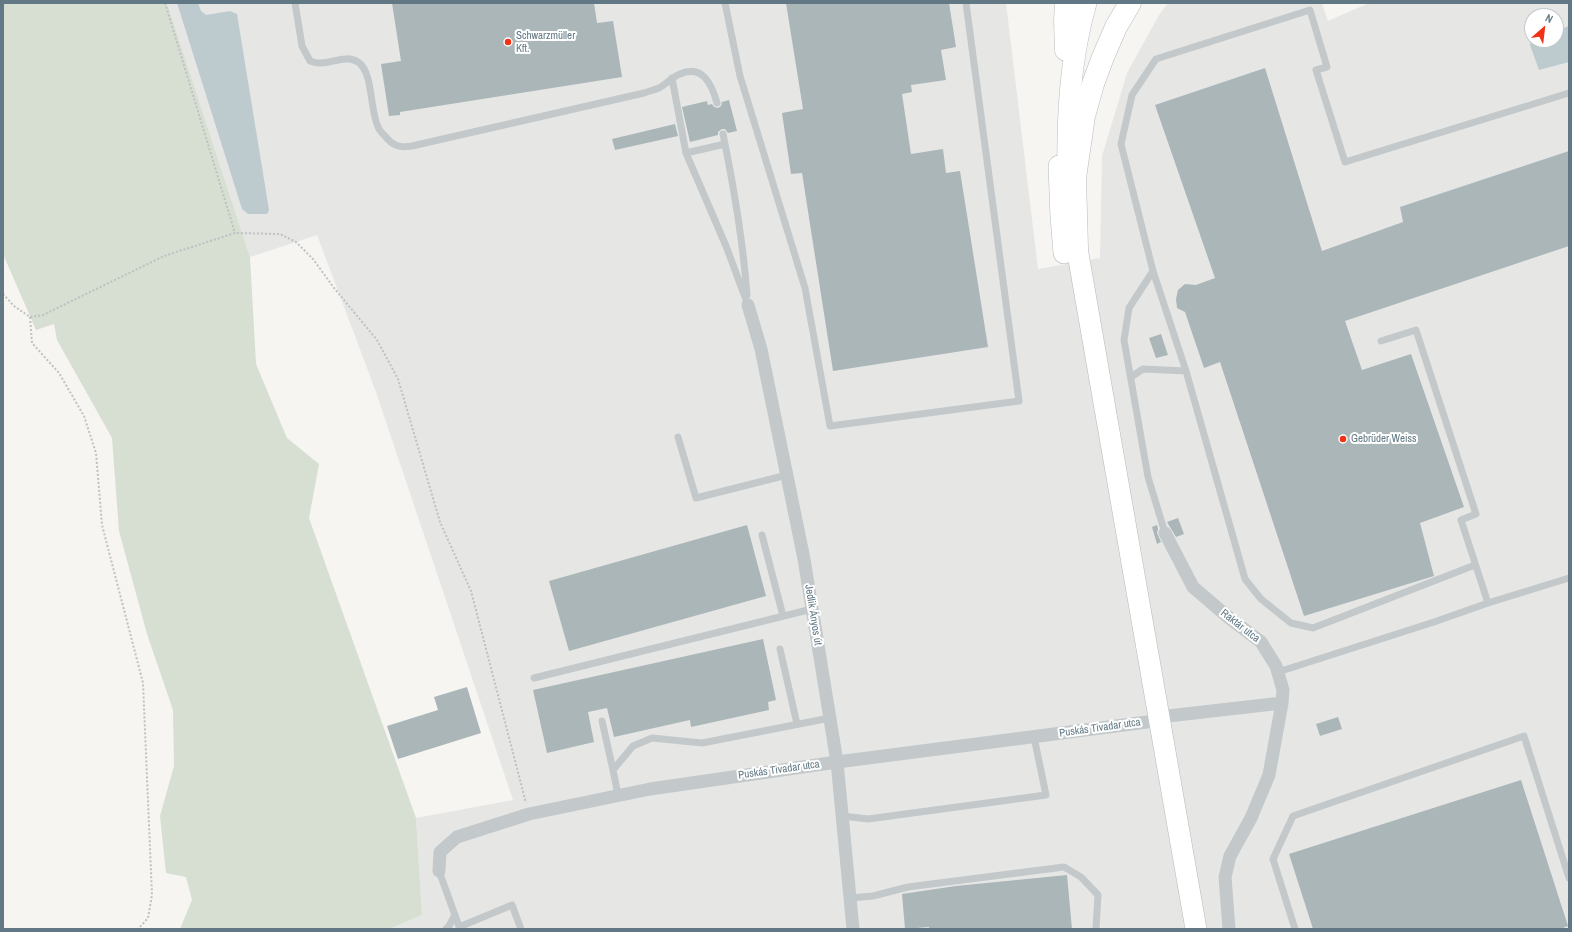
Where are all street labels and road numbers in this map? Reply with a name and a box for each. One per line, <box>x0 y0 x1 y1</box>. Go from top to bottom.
street label: Jedlik Ányos út <box>802 584 824 646</box>
street label: Raktár utca <box>1218 607 1262 645</box>
street label: Puskás Tivadar utca <box>1058 716 1142 740</box>
street label: Puskás Tivadar utca <box>737 758 821 782</box>

